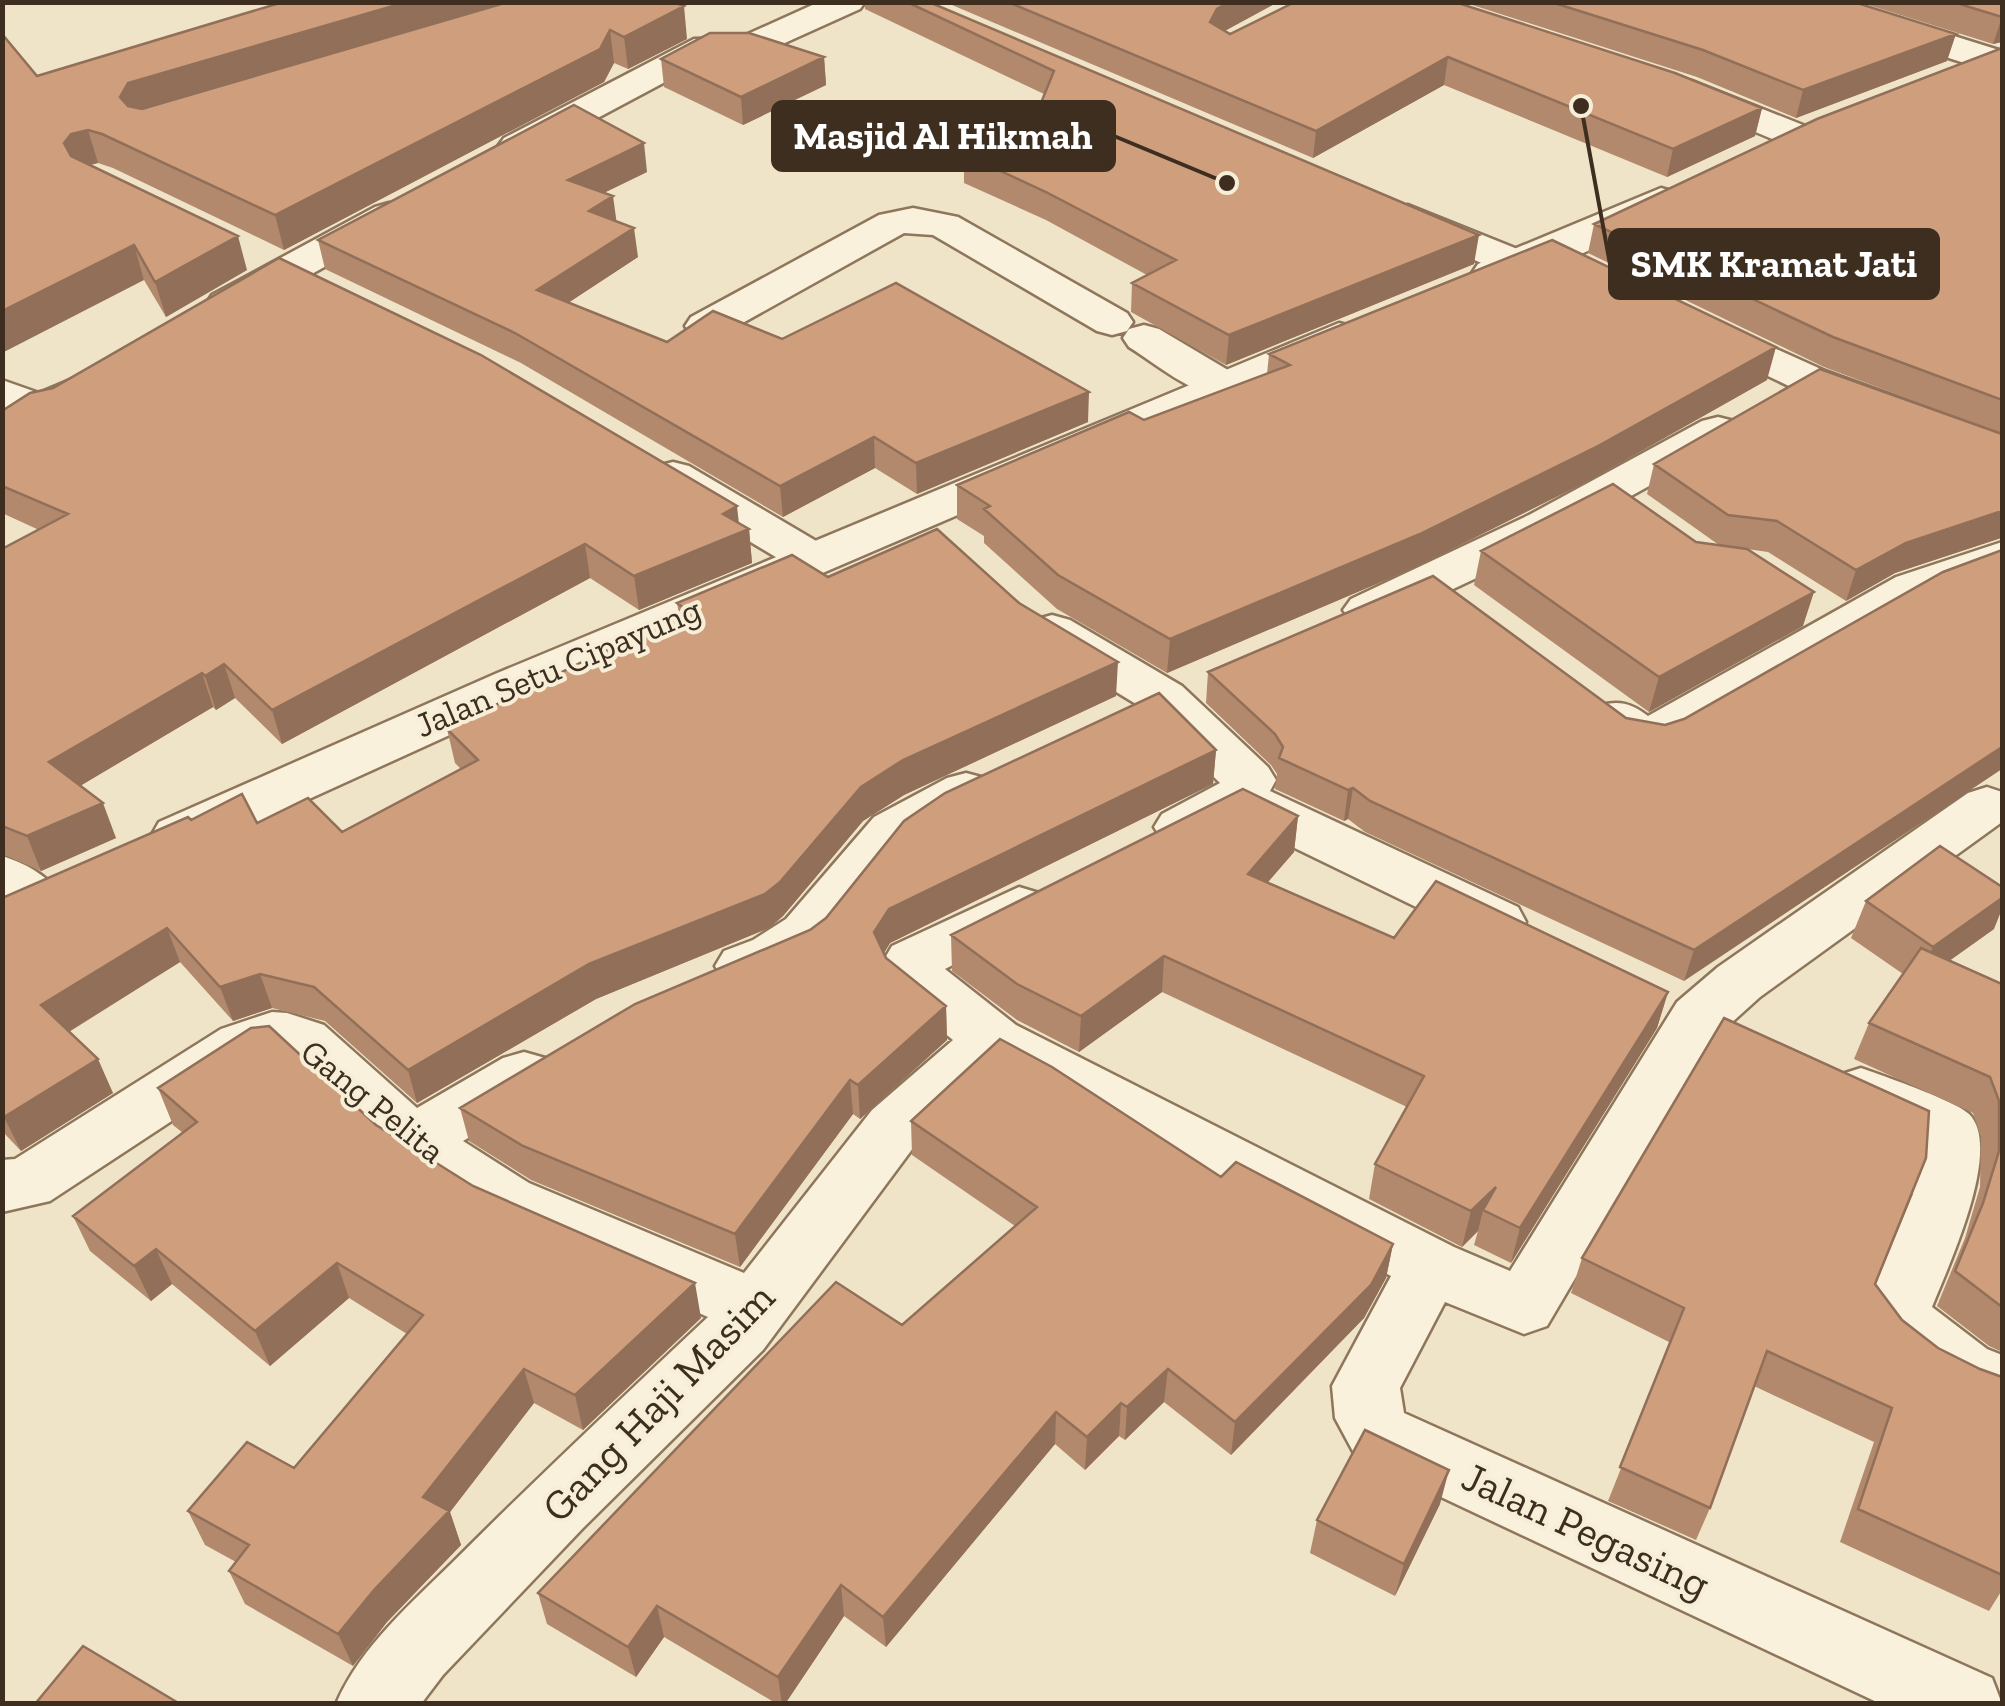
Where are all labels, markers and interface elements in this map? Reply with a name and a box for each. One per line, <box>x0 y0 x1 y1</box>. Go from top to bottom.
callout: Masjid Al Hikmah <box>773 102 1114 170</box>
text: Masjid Al Hikmah <box>793 113 1093 159</box>
callout: SMK Kramat Jati <box>1610 230 1938 298</box>
text: SMK Kramat Jati <box>1631 241 1917 287</box>
street label: Jalan Setu Cipayung <box>409 588 707 746</box>
street label: Gang Pelita <box>293 1030 454 1172</box>
street label: Gang Haji Masim <box>531 1272 785 1532</box>
street label: Jalan Pegasing <box>1454 1451 1718 1609</box>

